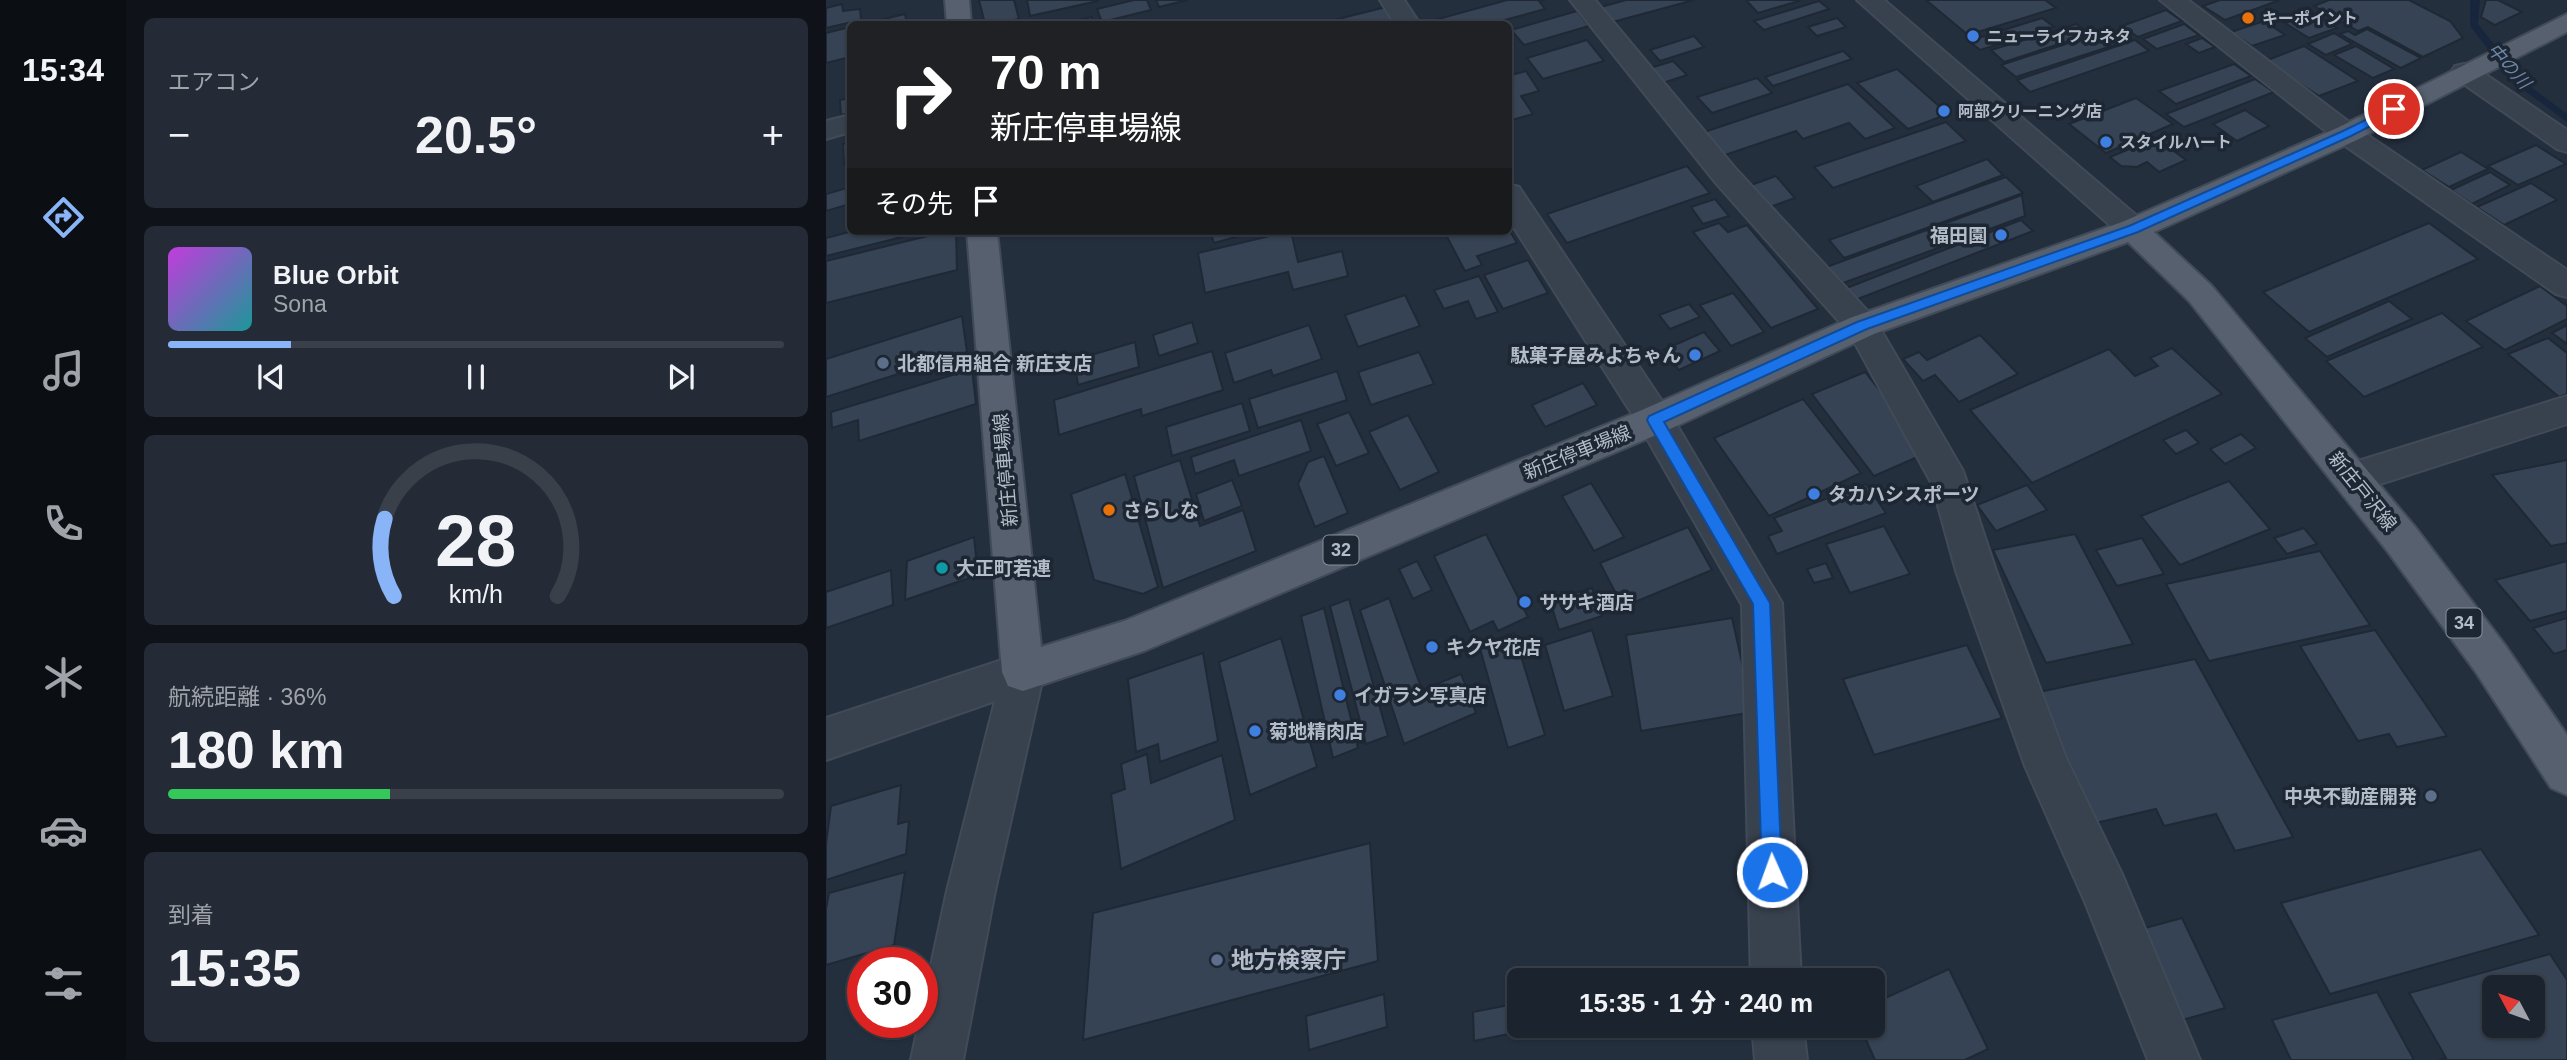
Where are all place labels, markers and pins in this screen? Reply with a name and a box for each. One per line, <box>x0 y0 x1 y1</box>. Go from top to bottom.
marker: キーポイント <box>2240 10 2256 26</box>
place label: キーポイント <box>2262 10 2358 27</box>
marker: ニューライフカネタ <box>1965 28 1981 44</box>
place label: ニューライフカネタ <box>1987 28 2131 45</box>
pin <box>2364 79 2424 139</box>
place label: 阿部クリーニング店 <box>1958 102 2102 120</box>
marker: 阿部クリーニング店 <box>1936 103 1952 119</box>
marker: スタイルハート <box>2098 134 2114 150</box>
place label: スタイルハート <box>2120 134 2232 151</box>
place label: 福田園 <box>1930 225 1987 246</box>
marker: 福田園 <box>1993 227 2009 243</box>
place label: 駄菓子屋みよちゃん <box>1510 345 1681 366</box>
marker: 駄菓子屋みよちゃん <box>1687 347 1703 363</box>
place label: 北都信用組合 新庄支店 <box>897 353 1092 374</box>
marker: 北都信用組合 新庄支店 <box>875 355 891 371</box>
place label: タカハシスポーツ <box>1828 484 1980 505</box>
marker: タカハシスポーツ <box>1806 486 1822 502</box>
place label: さらしな <box>1123 500 1199 521</box>
marker: さらしな <box>1101 502 1117 518</box>
place label: 大正町若連 <box>956 558 1051 579</box>
marker: 大正町若連 <box>934 560 950 576</box>
place label: ササキ酒店 <box>1539 592 1634 613</box>
marker: ササキ酒店 <box>1517 594 1533 610</box>
place label: キクヤ花店 <box>1446 637 1541 658</box>
marker: キクヤ花店 <box>1424 639 1440 655</box>
place label: イガラシ写真店 <box>1354 685 1487 706</box>
marker: イガラシ写真店 <box>1332 687 1348 703</box>
place label: 菊地精肉店 <box>1269 721 1364 742</box>
marker: 菊地精肉店 <box>1247 723 1263 739</box>
place label: 中央不動産開発 <box>2284 786 2417 807</box>
marker: 中央不動産開発 <box>2423 788 2439 804</box>
place label: 地方検察庁 <box>1231 947 1346 973</box>
marker: 地方検察庁 <box>1209 952 1225 968</box>

